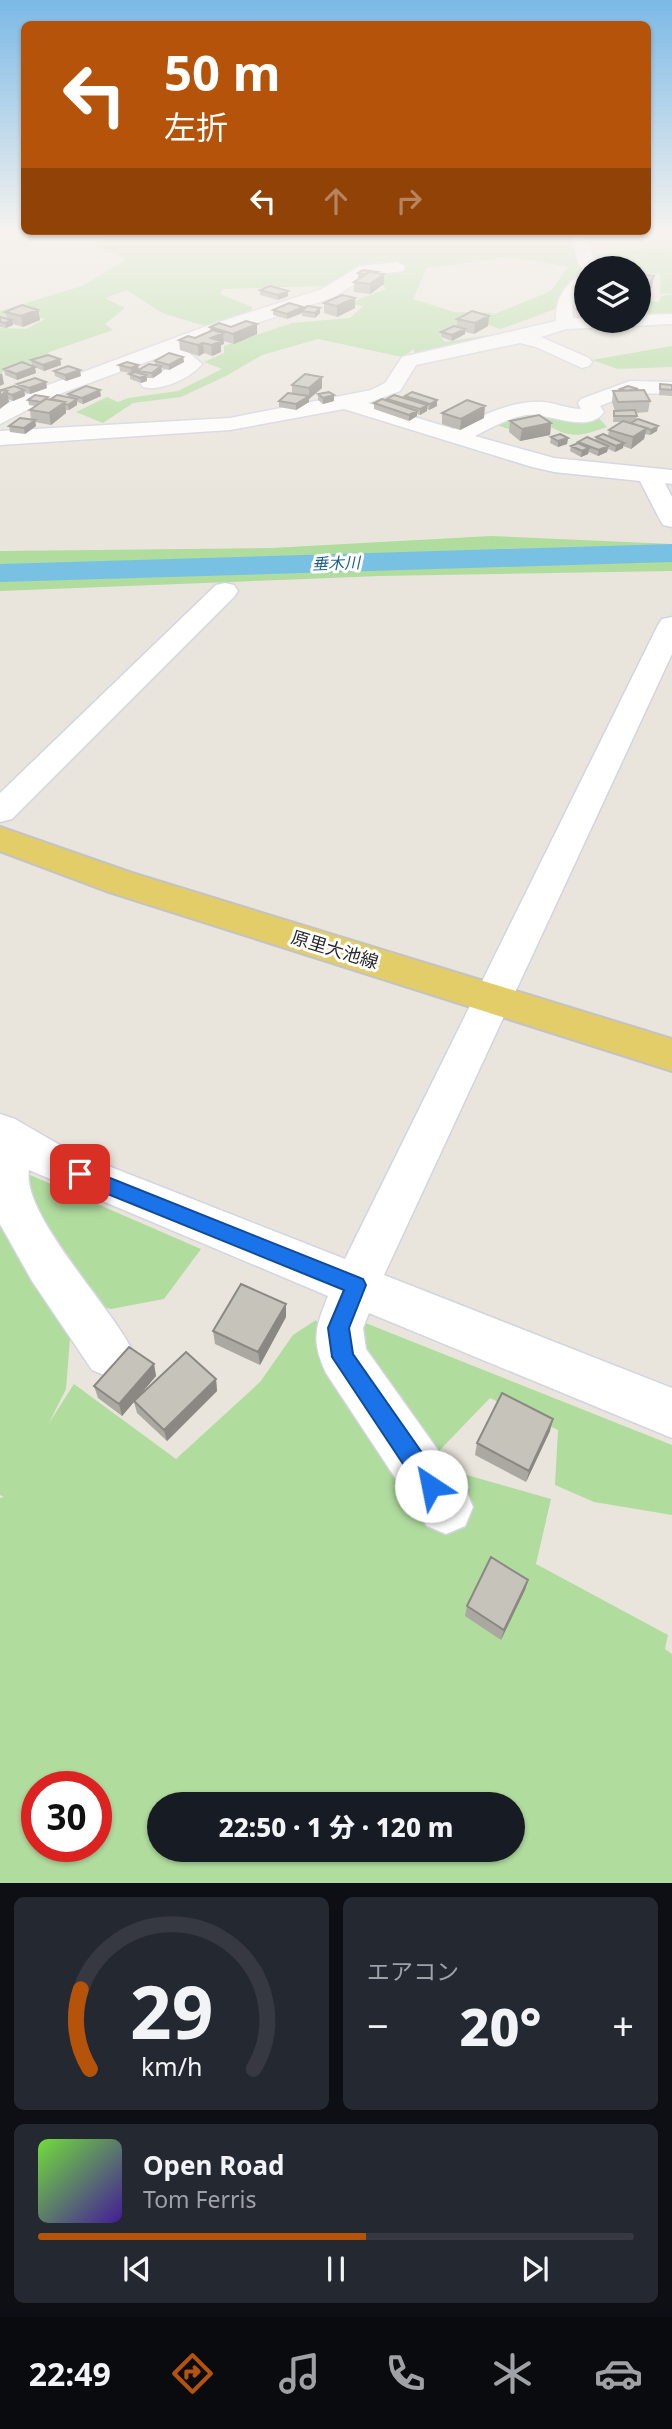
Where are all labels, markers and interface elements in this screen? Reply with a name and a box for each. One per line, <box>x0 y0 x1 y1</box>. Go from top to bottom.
text: 50 m <box>164 39 281 105</box>
icon: left <box>49 49 140 140</box>
text: 左折 <box>164 105 228 148</box>
icon: left <box>244 182 282 220</box>
icon: ahead <box>317 182 355 220</box>
icon: right <box>390 182 428 220</box>
map controls <box>574 256 651 333</box>
button: layers <box>574 256 651 333</box>
water label: 垂木川 <box>312 551 362 575</box>
street label: 原里大池線 <box>288 924 382 974</box>
pin <box>50 1144 110 1204</box>
icon: arrive <box>61 1155 99 1193</box>
position arrow <box>394 1449 468 1523</box>
speed limit sign: 30 <box>21 1771 112 1862</box>
text: 22:50 · 1 分 · 120 m <box>219 1809 453 1845</box>
text: エアコン <box>367 1955 459 1987</box>
text: 29 <box>130 1962 213 2061</box>
text: 20° <box>459 1990 542 2061</box>
text: − <box>367 1999 389 2051</box>
text: + <box>612 1999 634 2051</box>
text: km/h <box>141 2049 202 2083</box>
text: Open Road <box>143 2147 285 2183</box>
text: Tom Ferris <box>143 2183 256 2215</box>
icon: previous <box>118 2250 156 2288</box>
icon: pause <box>317 2250 355 2288</box>
icon: next <box>516 2250 554 2288</box>
icon: directions <box>168 2349 217 2398</box>
icon: music <box>275 2349 324 2398</box>
icon: phone <box>381 2349 430 2398</box>
icon: climate <box>488 2349 537 2398</box>
icon: car <box>594 2349 643 2398</box>
text: 22:49 <box>29 2352 111 2395</box>

